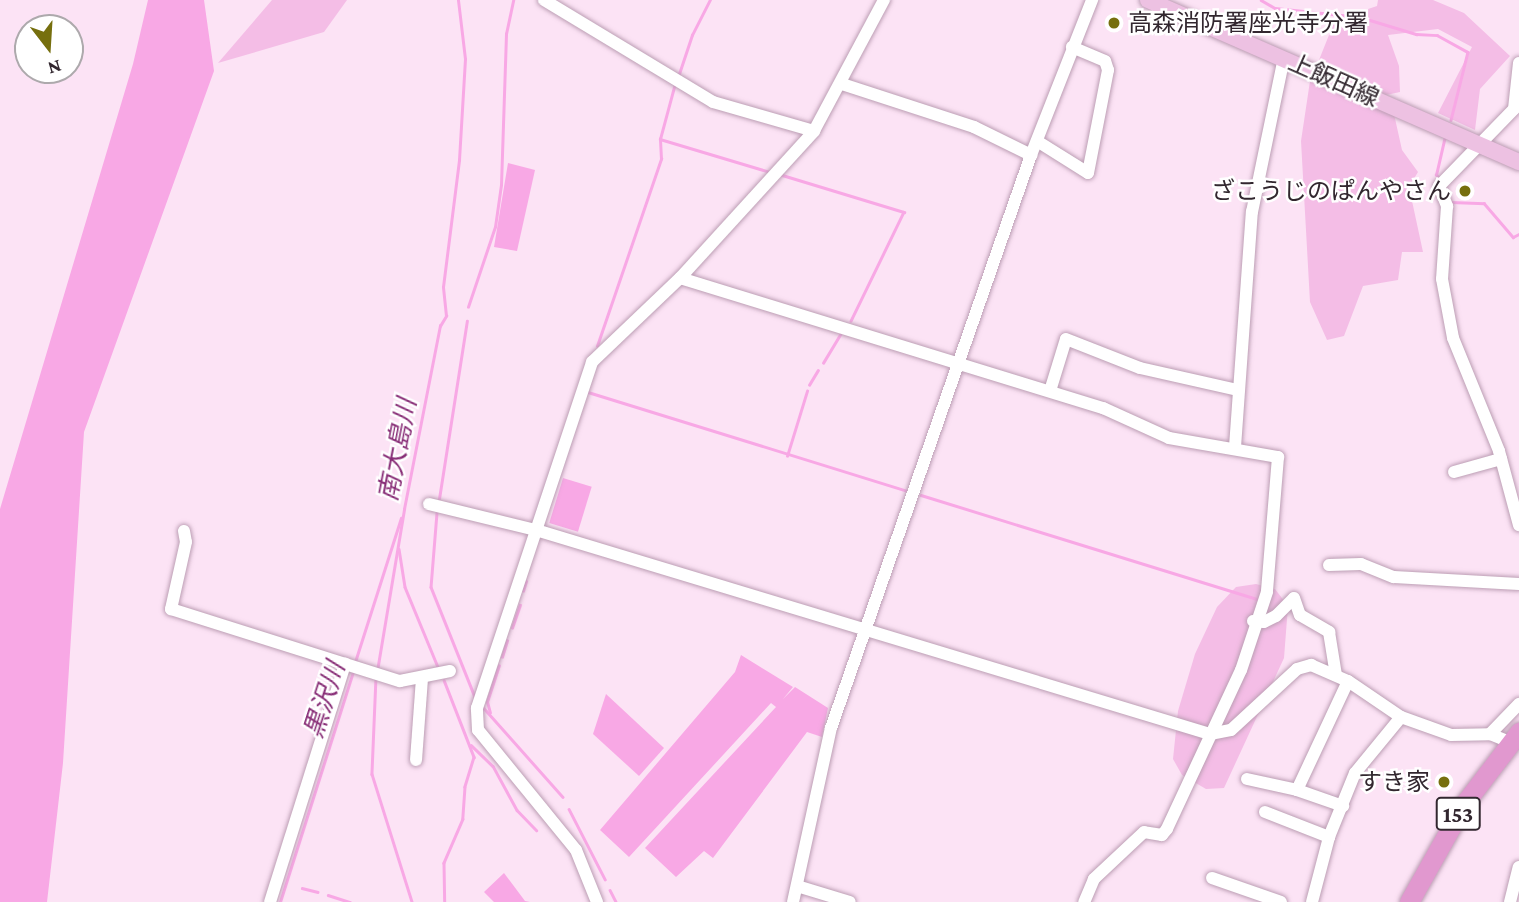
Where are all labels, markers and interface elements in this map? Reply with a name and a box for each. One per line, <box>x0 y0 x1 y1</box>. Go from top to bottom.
place label: 高森消防署座光寺分署 <box>1128 9 1368 37</box>
north arrow <box>14 14 84 84</box>
marker: 高森消防署座光寺分署 <box>1106 15 1122 31</box>
street label: 上飯田線 <box>1284 47 1384 113</box>
text: N <box>45 56 64 80</box>
place label: ざこうじのぱんやさん <box>1211 177 1451 205</box>
marker: ざこうじのぱんやさん <box>1457 183 1473 199</box>
water label: 南大島川 <box>373 396 423 504</box>
water label: 黒沢川 <box>298 658 352 742</box>
place label: すき家 <box>1358 768 1430 796</box>
marker: すき家 <box>1436 774 1452 790</box>
road number: 153 <box>1435 794 1481 834</box>

